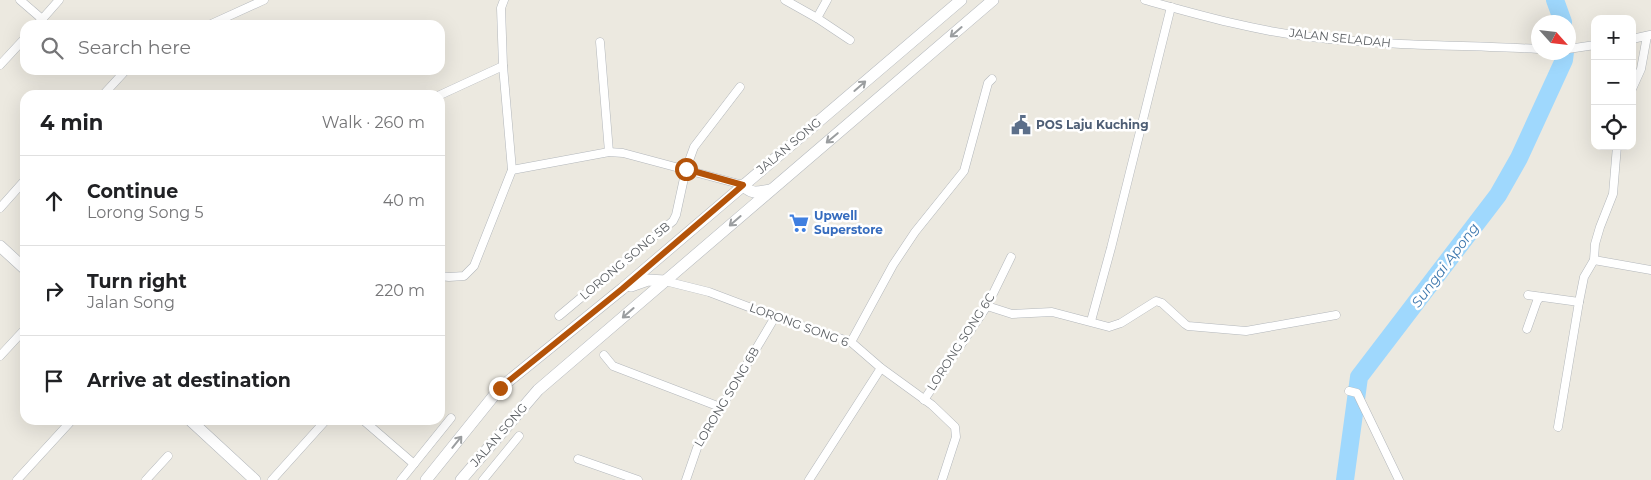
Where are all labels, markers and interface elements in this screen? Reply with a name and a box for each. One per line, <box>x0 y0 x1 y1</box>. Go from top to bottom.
north arrow <box>1531 15 1576 60</box>
map controls <box>1591 15 1636 150</box>
button: + <box>1591 15 1636 60</box>
search box <box>20 20 445 75</box>
street label: JALAN SELADAH <box>1287 25 1392 50</box>
one-way arrow <box>949 26 962 38</box>
icon: search <box>38 34 66 62</box>
text: Search here <box>78 36 191 59</box>
button: − <box>1591 60 1636 105</box>
one-way arrow <box>854 80 867 91</box>
button: locate <box>1591 105 1636 150</box>
text: 4 min <box>40 110 103 135</box>
text: Walk · 260 m <box>322 113 425 132</box>
street label: JALAN SONG <box>753 114 824 178</box>
public building icon: POS Laju Kuching <box>1010 114 1032 136</box>
place label: POS Laju Kuching <box>1036 117 1149 132</box>
one-way arrow <box>826 132 839 143</box>
route start <box>675 158 698 181</box>
text: Continue <box>87 180 178 203</box>
icon: ahead <box>40 187 68 215</box>
text: 40 m <box>383 191 425 210</box>
text: Lorong Song 5 <box>87 203 203 222</box>
place label: Upwell Superstore <box>814 208 883 237</box>
supermarket icon: Upwell Superstore <box>788 212 810 234</box>
one-way arrow <box>728 216 741 227</box>
street label: LORONG SONG 5B <box>576 218 673 303</box>
water label: Sungai Apong <box>1407 219 1483 311</box>
text: Turn right <box>87 270 187 293</box>
icon: right <box>40 277 68 305</box>
text: 220 m <box>375 281 425 300</box>
street label: LORONG SONG 6C <box>923 290 998 393</box>
text: Jalan Song <box>87 293 175 312</box>
street label: LORONG SONG 6 <box>747 300 851 350</box>
one-way arrow <box>621 307 634 319</box>
street label: LORONG SONG 6B <box>691 344 762 449</box>
icon: arrive <box>40 367 68 395</box>
text: Arrive at destination <box>87 369 291 392</box>
route end <box>489 377 512 400</box>
street label: JALAN SONG <box>466 400 530 470</box>
one-way arrow <box>451 436 462 449</box>

